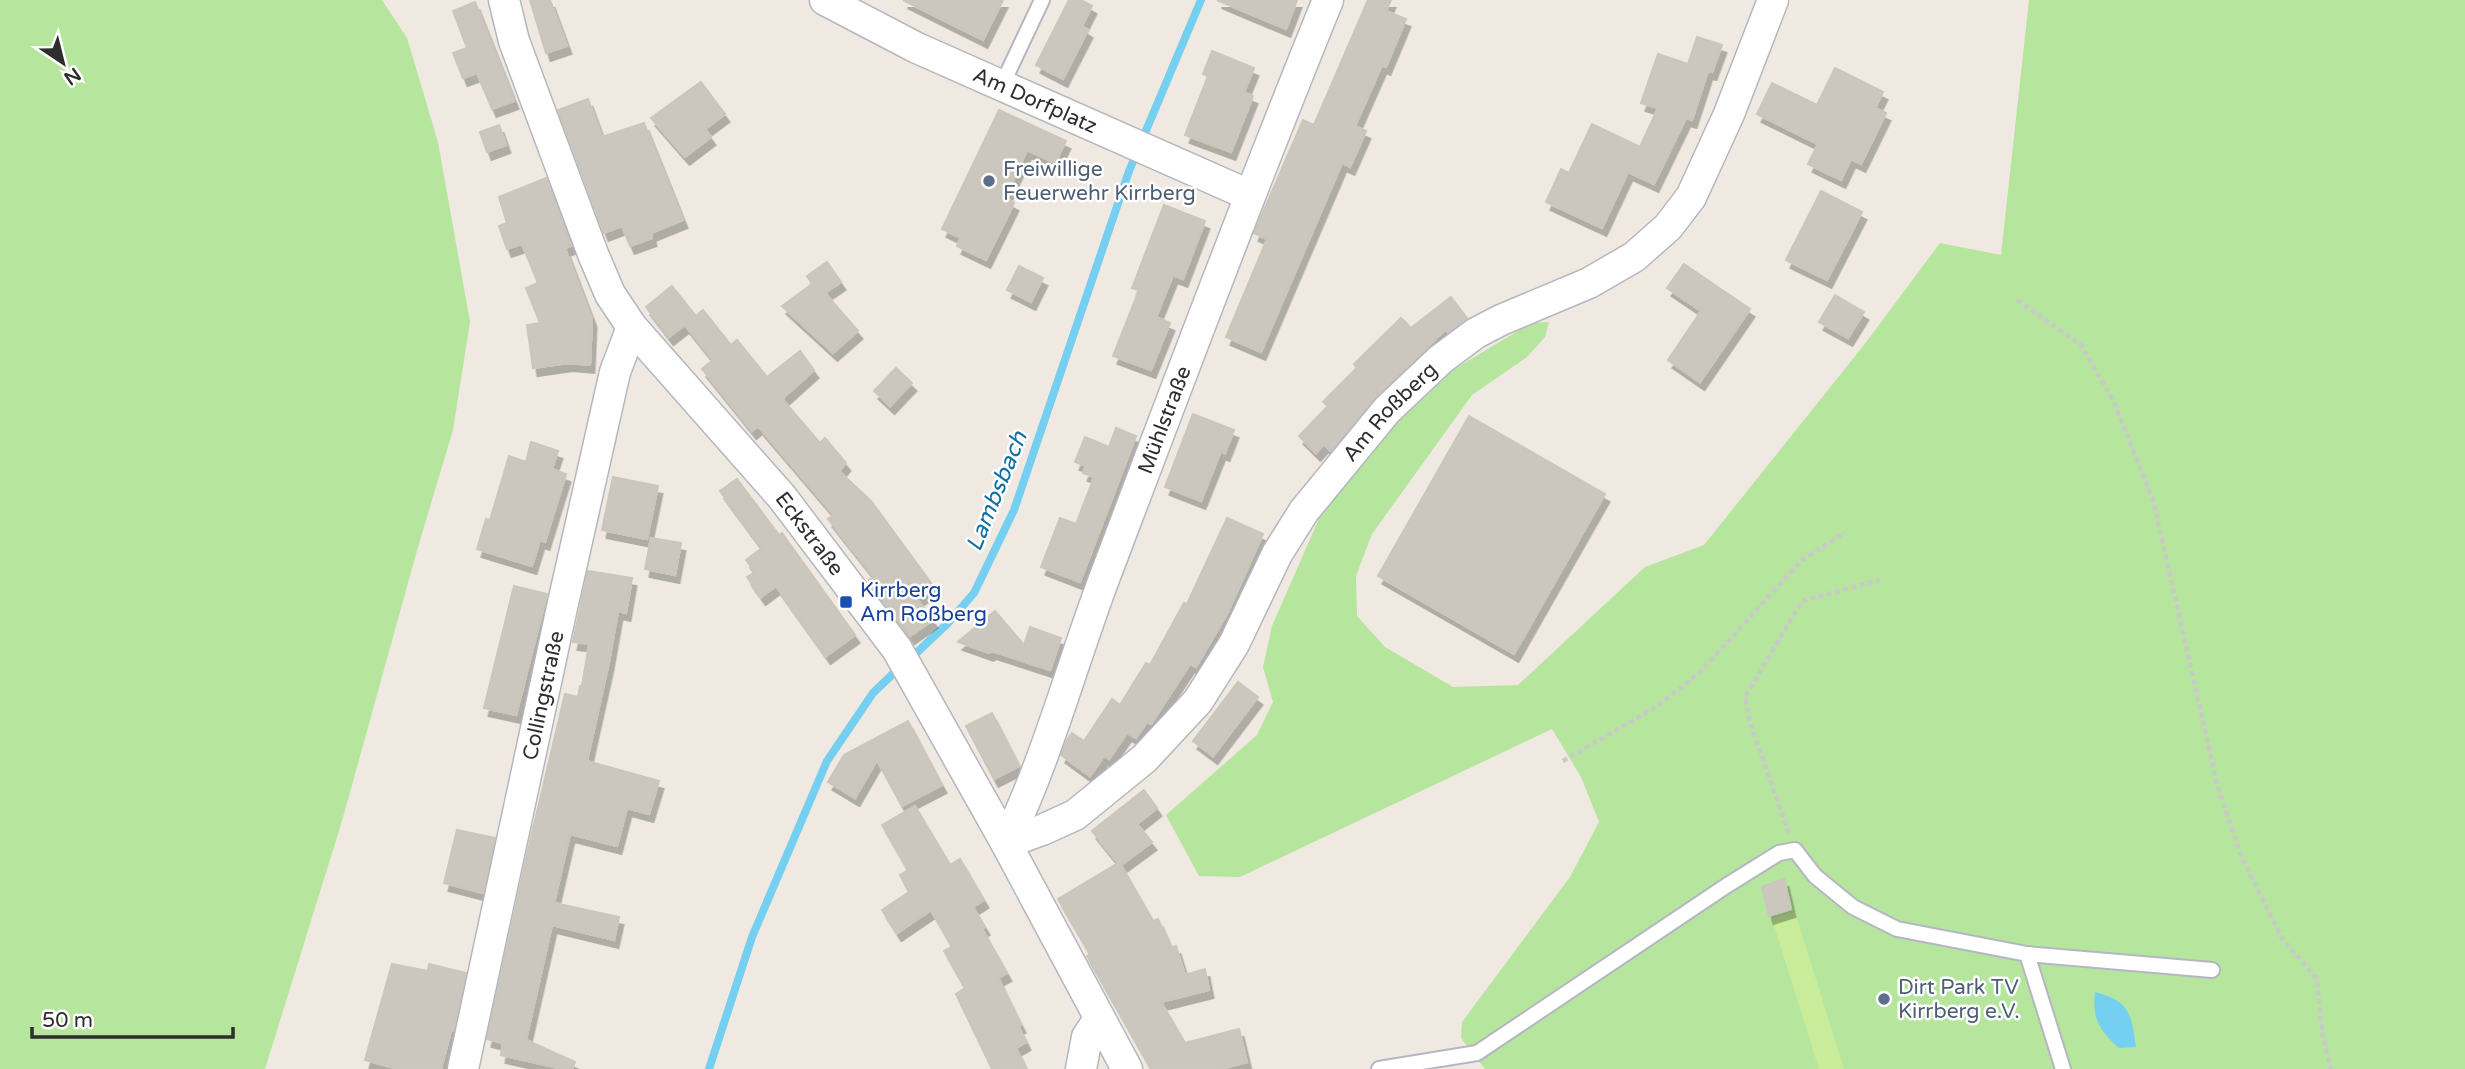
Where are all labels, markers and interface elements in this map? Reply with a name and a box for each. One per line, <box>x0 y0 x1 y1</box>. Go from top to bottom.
north arrow <box>28 28 98 98</box>
street label: Am Dorfplatz <box>969 62 1101 139</box>
text: N <box>60 63 85 89</box>
place label: Freiwillige Feuerwehr Kirrberg <box>1003 157 1196 206</box>
marker: Freiwillige Feuerwehr Kirrberg <box>981 173 997 189</box>
street label: Am Roßberg <box>1338 357 1443 467</box>
street label: Mühlstraße <box>1133 363 1197 478</box>
water label: Lambsbach <box>960 427 1034 555</box>
street label: Eckstraße <box>770 487 849 581</box>
place label: Kirrberg Am Roßberg <box>860 578 987 627</box>
marker: Kirrberg Am Roßberg <box>838 594 854 610</box>
street label: Collingstraße <box>518 629 570 762</box>
place label: Dirt Park TV Kirrberg e.V. <box>1898 975 2020 1024</box>
marker: Dirt Park TV Kirrberg e.V. <box>1876 991 1892 1007</box>
scale bar <box>32 996 233 1040</box>
text: 50 m <box>42 1008 93 1033</box>

